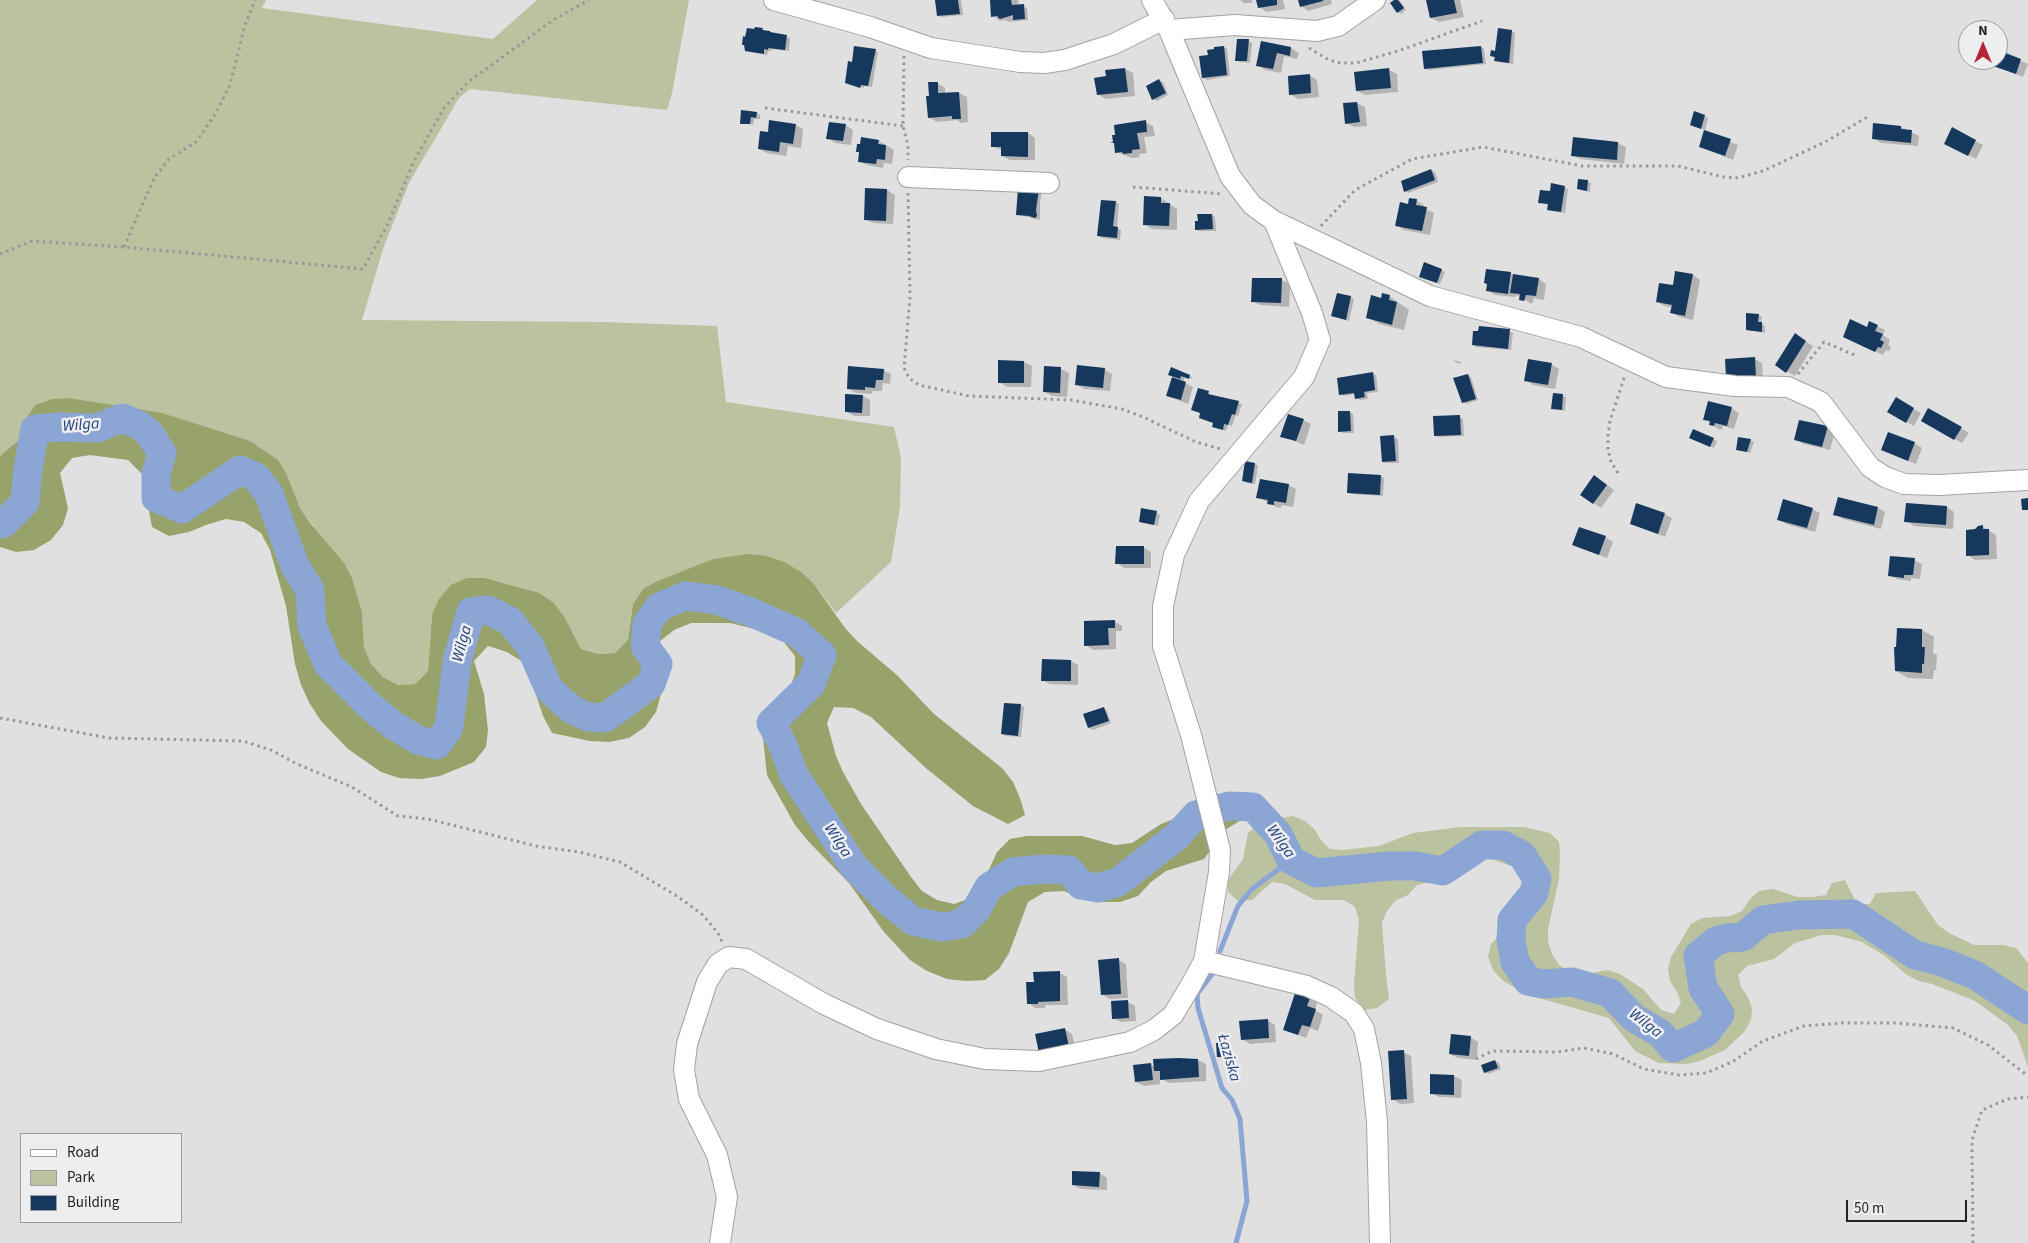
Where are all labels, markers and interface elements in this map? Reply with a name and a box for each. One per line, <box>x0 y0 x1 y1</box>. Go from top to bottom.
north arrow <box>1958 20 2008 70</box>
text: N <box>1978 21 1988 41</box>
water label: Wilga <box>62 415 100 437</box>
water label: Wilga <box>449 624 477 664</box>
water label: Wilga <box>819 820 855 862</box>
water label: Wilga <box>1262 821 1298 863</box>
water label: Wilga <box>1625 1005 1665 1043</box>
water label: Łaziska <box>1212 1032 1244 1084</box>
legend <box>20 1133 182 1223</box>
text: Road <box>67 1142 99 1163</box>
text: Park <box>67 1167 95 1188</box>
scale bar <box>1848 1190 1969 1222</box>
text: Building <box>67 1192 119 1213</box>
text: 50 m <box>1854 1198 1884 1219</box>

